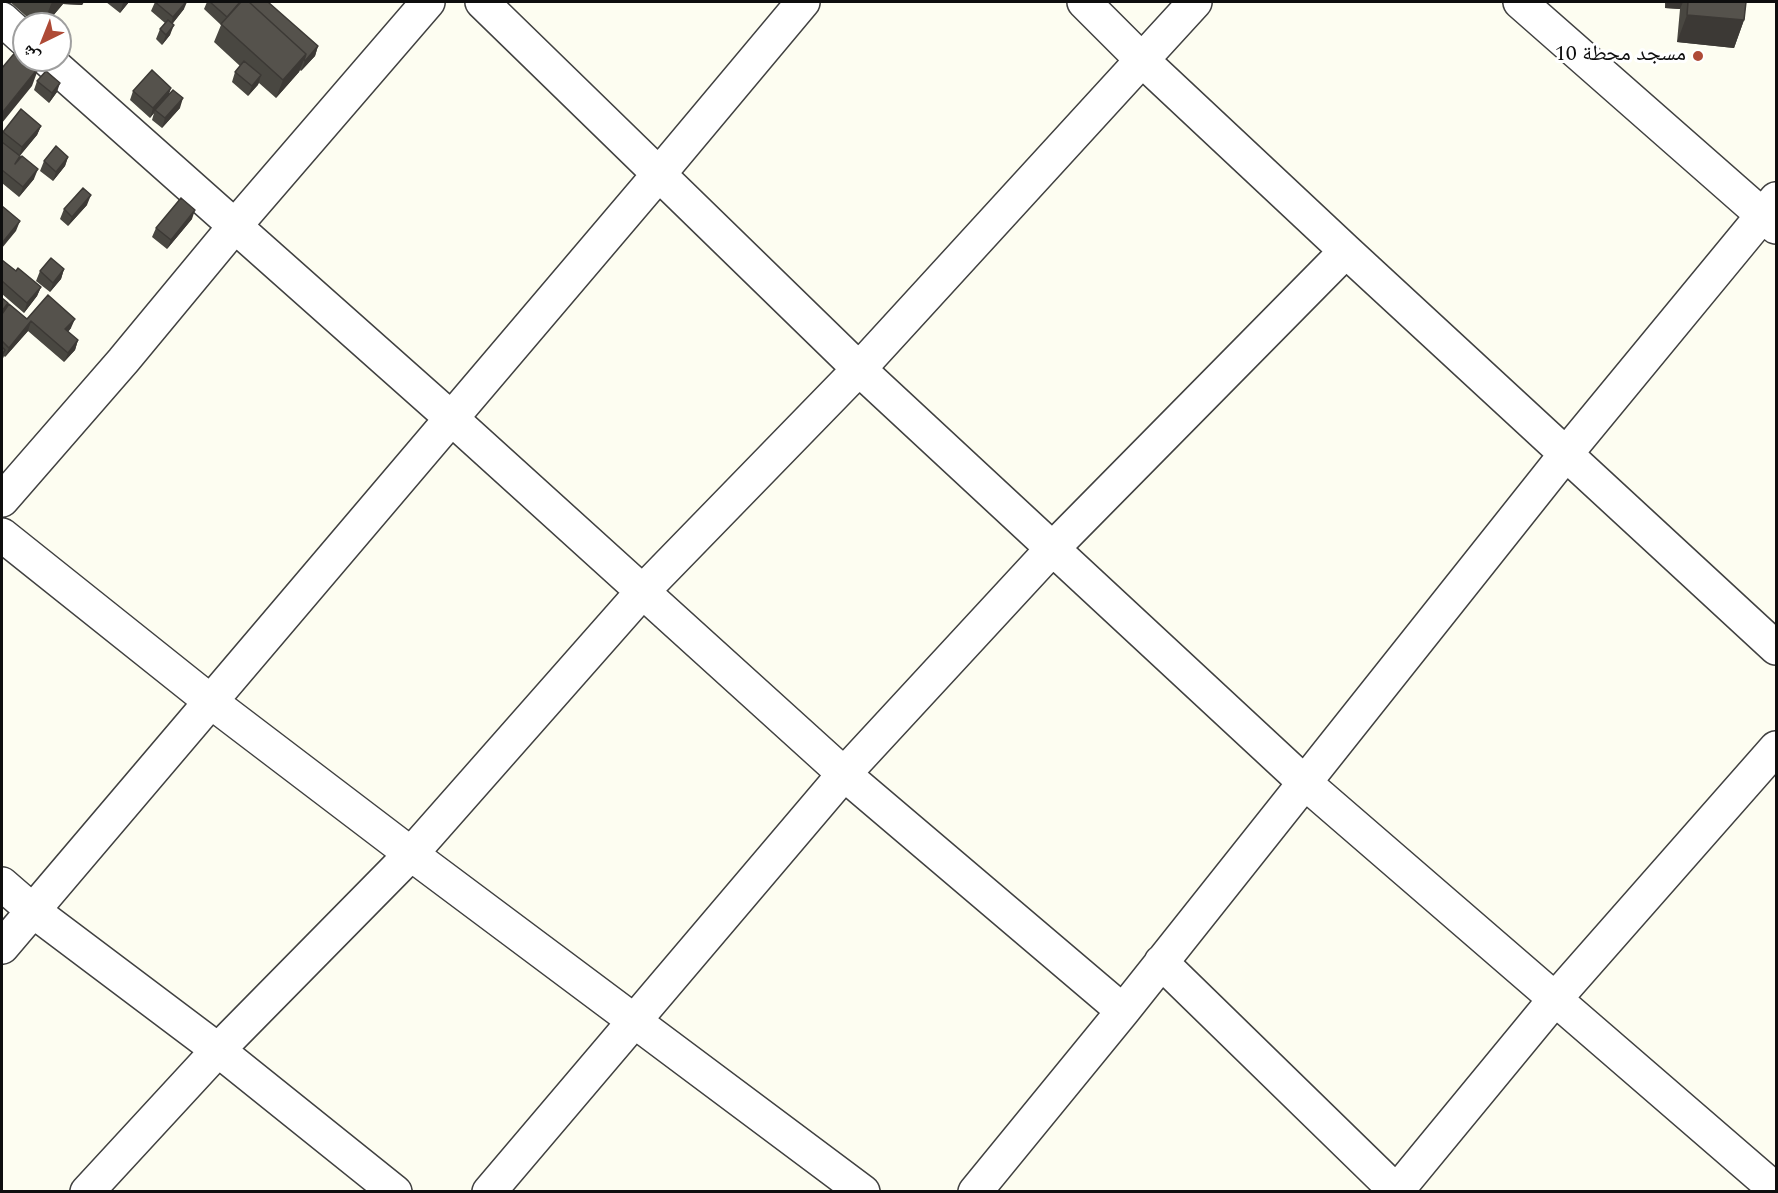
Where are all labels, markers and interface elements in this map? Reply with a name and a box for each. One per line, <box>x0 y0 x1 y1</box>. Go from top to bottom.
north arrow <box>12 12 72 72</box>
text: ش <box>17 39 45 68</box>
place label: مسجد محطة 10 <box>1555 43 1686 69</box>
marker: مسجد محطة 10 <box>1691 49 1705 63</box>

